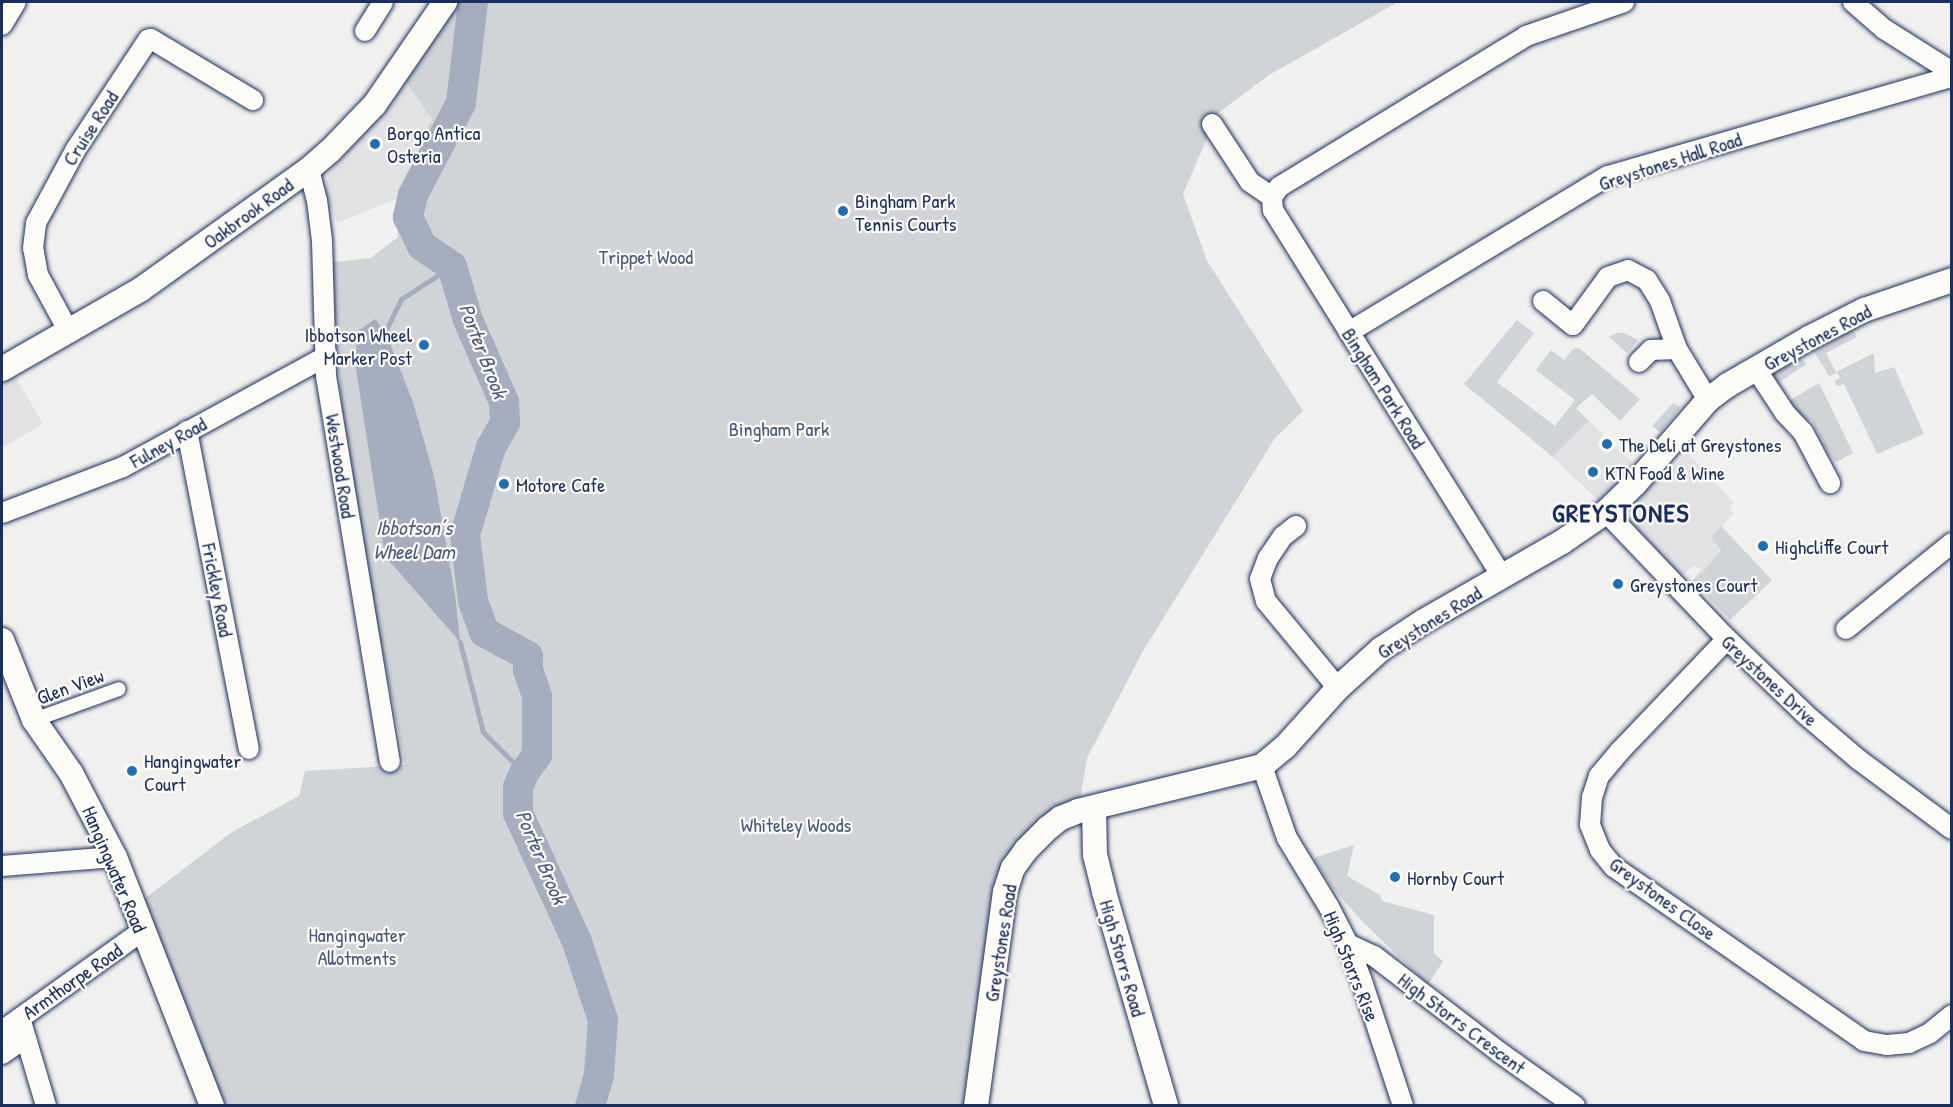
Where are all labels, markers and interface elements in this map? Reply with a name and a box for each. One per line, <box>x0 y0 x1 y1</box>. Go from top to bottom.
street label: Cruise Road <box>57 86 123 170</box>
place label: Borgo Antica Osteria <box>387 120 480 167</box>
street label: Greystones Hall Road <box>1596 127 1744 195</box>
marker: Borgo Antica Osteria <box>368 137 382 151</box>
street label: Oakbrook Road <box>198 172 298 254</box>
place label: Bingham Park Tennis Courts <box>855 188 956 235</box>
marker: Bingham Park Tennis Courts <box>836 204 850 218</box>
park label: Trippet Wood <box>599 244 693 268</box>
street label: Greystones Road <box>1759 299 1875 375</box>
water label: Porter Brook <box>453 300 513 402</box>
place label: Ibbotson Wheel Marker Post <box>305 322 412 369</box>
street label: Bingham Park Road <box>1337 323 1431 453</box>
marker: Ibbotson Wheel Marker Post <box>417 338 431 352</box>
street label: Fulney Road <box>126 411 210 473</box>
street label: Westwood Road <box>321 412 361 520</box>
park label: Bingham Park <box>729 416 829 440</box>
place label: The Deli at Greystones <box>1619 432 1782 456</box>
marker: The Deli at Greystones <box>1600 437 1614 451</box>
place label: KTN Food & Wine <box>1605 460 1725 484</box>
marker: KTN Food & Wine <box>1586 465 1600 479</box>
place label: Motore Cafe <box>516 472 605 496</box>
marker: Motore Cafe <box>497 477 511 491</box>
district label: GREYSTONES <box>1552 497 1690 529</box>
water label: Ibbotson’s Wheel Dam <box>373 515 455 565</box>
place label: Highcliffe Court <box>1775 534 1888 558</box>
marker: Highcliffe Court <box>1756 539 1770 553</box>
street label: Frickley Road <box>197 541 239 639</box>
place label: Greystones Court <box>1630 572 1757 596</box>
marker: Greystones Court <box>1611 577 1625 591</box>
street label: Greystones Road <box>1372 580 1486 664</box>
street label: Greystones Drive <box>1717 629 1823 731</box>
street label: Glen View <box>33 663 107 709</box>
place label: Hangingwater Court <box>144 748 241 795</box>
marker: Hangingwater Court <box>125 764 139 778</box>
street label: Hangingwater Road <box>78 802 152 936</box>
water label: Porter Brook <box>510 806 572 908</box>
park label: Whiteley Woods <box>741 812 851 836</box>
street label: Greystones Close <box>1605 851 1721 945</box>
place label: Hornby Court <box>1407 865 1504 889</box>
marker: Hornby Court <box>1388 870 1402 884</box>
street label: Greystones Road <box>979 883 1021 1003</box>
street label: High Storrs Road <box>1095 897 1151 1019</box>
street label: High Storrs Rise <box>1319 907 1385 1025</box>
park label: Hangingwater Allotments <box>308 923 406 970</box>
street label: Armthorpe Road <box>18 938 126 1024</box>
street label: High Storrs Crescent <box>1393 967 1531 1079</box>

